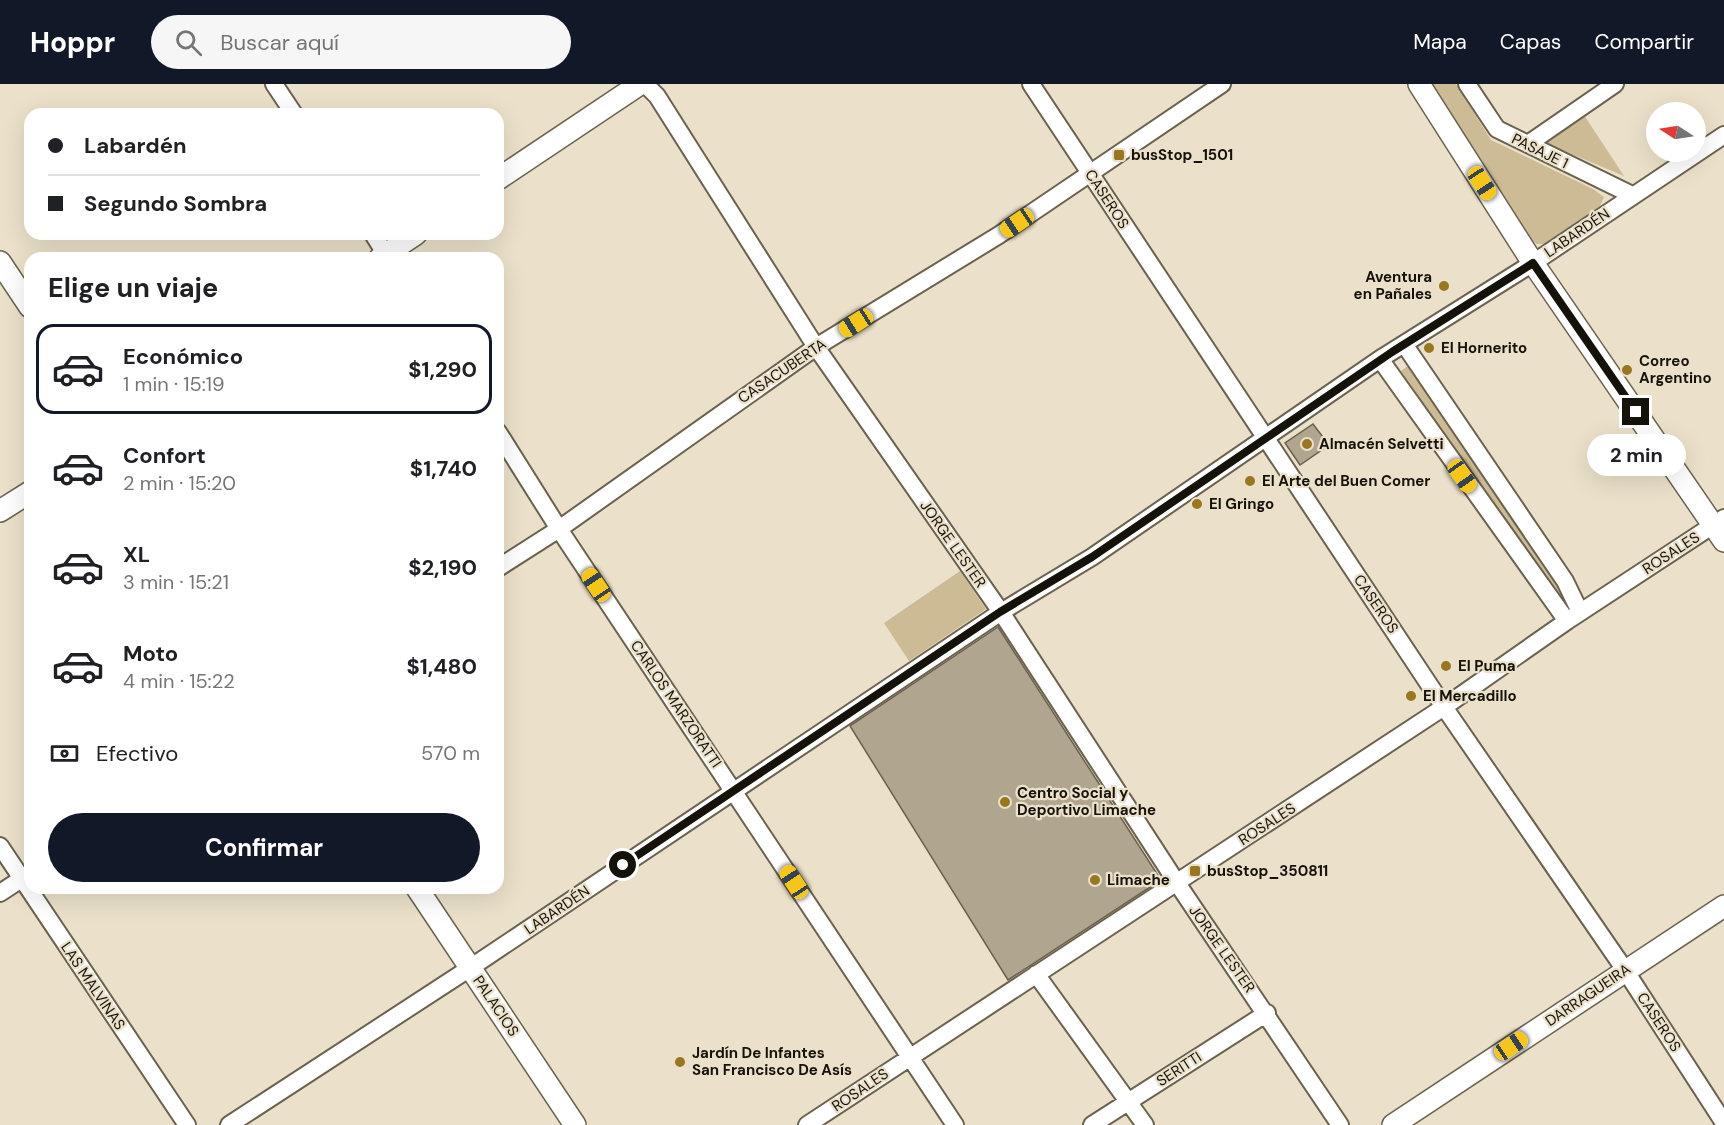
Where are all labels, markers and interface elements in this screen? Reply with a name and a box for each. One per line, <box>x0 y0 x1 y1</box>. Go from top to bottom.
search box <box>151 15 571 69</box>
text: Hoppr <box>30 24 115 61</box>
icon: search <box>172 26 205 59</box>
text: Buscar aquí <box>220 28 339 57</box>
text: Mapa <box>1413 28 1467 56</box>
text: Capas <box>1500 28 1561 56</box>
text: Compartir <box>1594 28 1694 56</box>
north arrow <box>1646 102 1706 162</box>
map controls <box>1646 102 1706 162</box>
street label: PASAJE 1 <box>1508 129 1572 173</box>
text: Labardén <box>84 131 187 160</box>
place label: busStop_1501 <box>1131 145 1233 165</box>
marker: busStop_1501 <box>1112 148 1126 162</box>
car <box>1465 163 1499 203</box>
street label: CASEROS <box>1080 166 1134 233</box>
text: Segundo Sombra <box>84 189 267 218</box>
street label: LABARDÉN <box>1540 204 1614 262</box>
car <box>997 205 1037 241</box>
place label: Aventura en Pañales <box>1354 267 1432 304</box>
text: Elige un viaje <box>48 270 218 305</box>
marker: Aventura en Pañales <box>1437 279 1451 293</box>
car <box>836 306 876 340</box>
street label: CASACUBERTA <box>734 334 830 408</box>
place label: El Hornerito <box>1441 338 1527 358</box>
marker: El Hornerito <box>1422 341 1436 355</box>
icon: car <box>51 342 105 396</box>
text: Económico <box>123 342 243 371</box>
place label: Correo Argentino <box>1639 351 1712 388</box>
text: $1,290 <box>408 355 477 384</box>
marker: Correo Argentino <box>1620 363 1634 377</box>
text: 1 min · 15:19 <box>123 371 225 397</box>
route end <box>1622 398 1649 425</box>
callout: 2 min <box>1586 433 1686 475</box>
place label: Almacén Selvetti <box>1319 434 1444 454</box>
marker: Almacén Selvetti <box>1300 437 1314 451</box>
icon: car <box>51 441 105 495</box>
text: Confort <box>123 441 206 470</box>
text: 2 min <box>1610 442 1663 468</box>
text: $1,740 <box>410 454 477 483</box>
car <box>1444 456 1480 496</box>
text: 2 min · 15:20 <box>123 470 236 496</box>
place label: El Arte del Buen Comer <box>1262 471 1430 491</box>
marker: El Arte del Buen Comer <box>1243 474 1257 488</box>
place label: El Gringo <box>1209 494 1274 514</box>
street label: JORGE LESTER <box>915 496 991 592</box>
marker: El Gringo <box>1190 497 1204 511</box>
street label: ROSALES <box>1639 527 1704 579</box>
icon: car <box>51 540 105 594</box>
text: XL <box>123 540 150 569</box>
text: $2,190 <box>408 553 477 582</box>
car <box>578 565 614 605</box>
text: 3 min · 15:21 <box>123 569 229 595</box>
street label: CASEROS <box>1349 571 1403 638</box>
street label: CARLOS MARZORATTI <box>626 636 726 772</box>
icon: car <box>51 639 105 693</box>
text: Moto <box>123 639 178 668</box>
text: $1,480 <box>407 652 477 681</box>
place label: El Puma <box>1458 656 1516 676</box>
marker: El Puma <box>1439 659 1453 673</box>
text: 4 min · 15:22 <box>123 668 235 694</box>
place label: El Mercadillo <box>1423 686 1517 706</box>
marker: El Mercadillo <box>1404 689 1418 703</box>
icon: cash <box>48 737 81 770</box>
text: Efectivo <box>96 739 178 768</box>
text: 570 m <box>421 740 480 766</box>
place label: Centro Social y Deportivo Limache <box>1017 783 1156 820</box>
marker: Centro Social y Deportivo Limache <box>998 795 1012 809</box>
street label: ROSALES <box>1235 798 1300 850</box>
button: Confirmar <box>48 813 480 882</box>
route start <box>609 851 636 878</box>
place label: busStop_350811 <box>1207 861 1328 881</box>
car <box>777 862 811 902</box>
marker: busStop_350811 <box>1188 864 1202 878</box>
place label: Limache <box>1107 870 1170 890</box>
marker: Limache <box>1088 873 1102 887</box>
street label: LABARDÉN <box>520 881 594 939</box>
street label: JORGE LESTER <box>1184 901 1260 997</box>
street label: LAS MALVINAS <box>56 938 130 1034</box>
street label: DARRAGUEIRA <box>1541 959 1635 1031</box>
street label: PALACIOS <box>468 972 524 1041</box>
street label: CASEROS <box>1632 989 1686 1056</box>
car <box>1491 1028 1531 1064</box>
place label: Jardín De Infantes San Francisco De Asís <box>692 1043 852 1080</box>
street label: SERITTI <box>1153 1047 1205 1091</box>
marker: Jardín De Infantes San Francisco De Asís <box>673 1055 687 1069</box>
street label: ROSALES <box>828 1064 892 1116</box>

